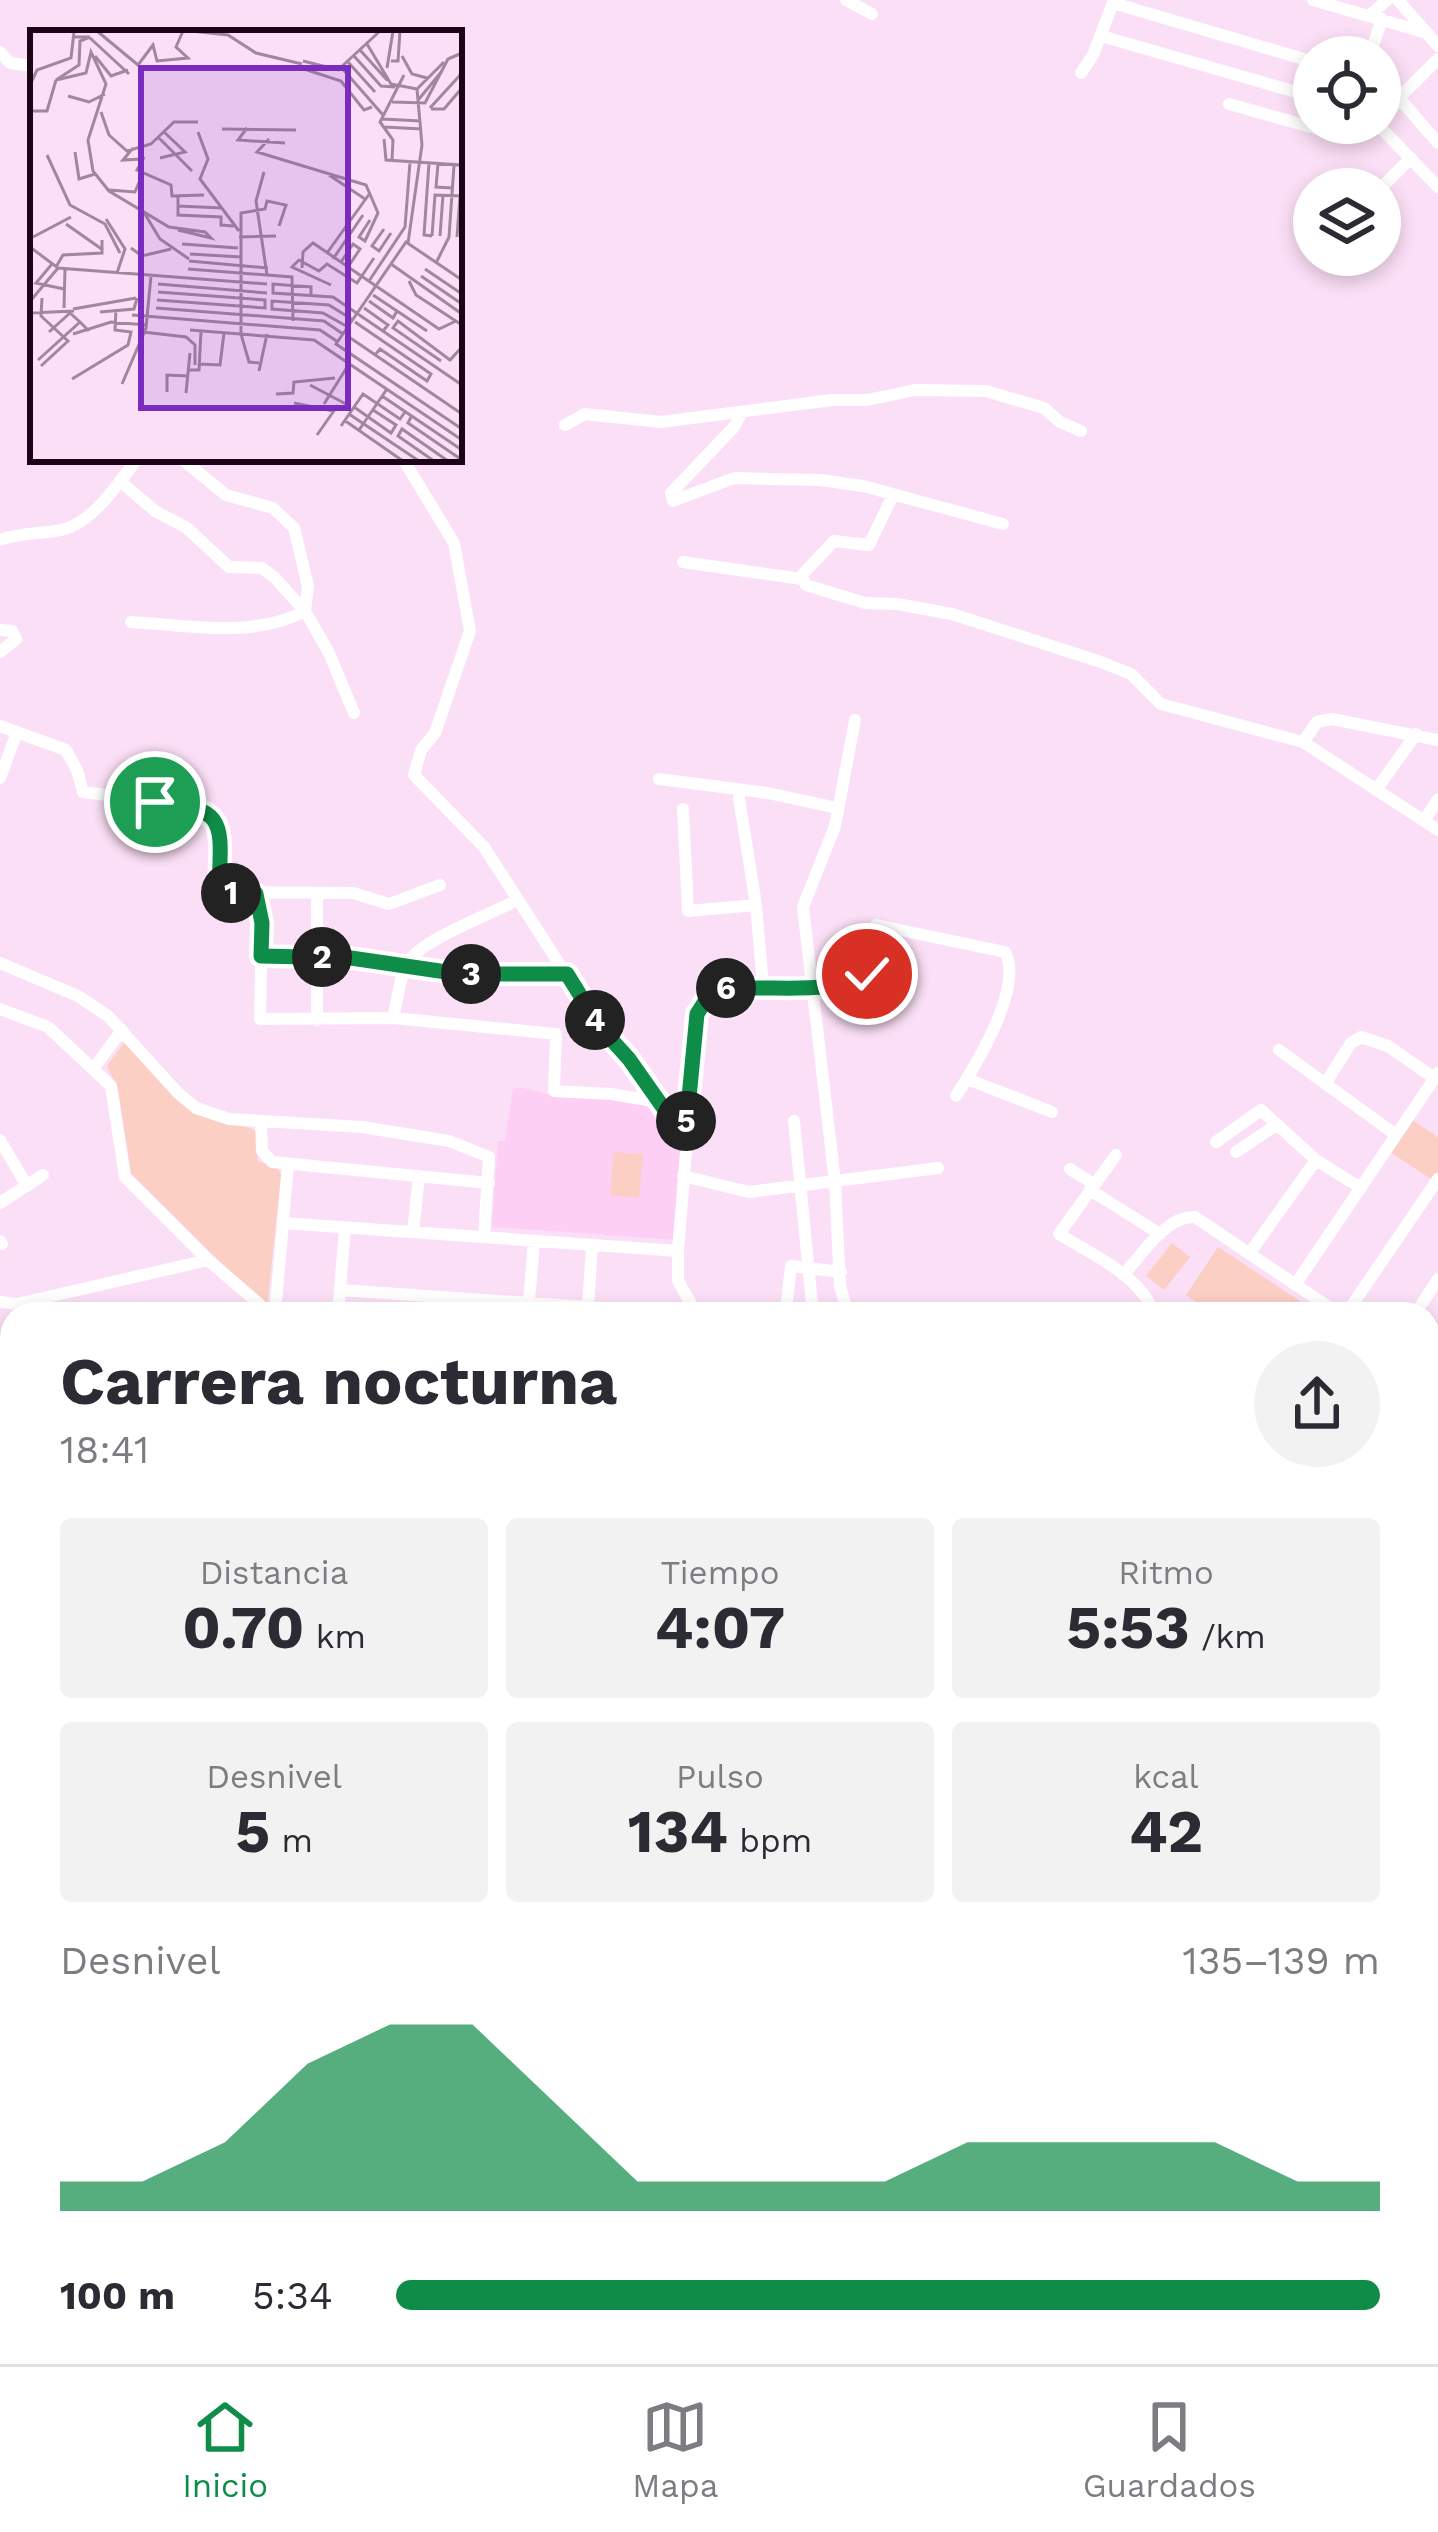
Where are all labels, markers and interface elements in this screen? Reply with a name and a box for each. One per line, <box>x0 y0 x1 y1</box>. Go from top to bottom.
inset map <box>30 30 462 462</box>
map controls <box>1293 36 1401 276</box>
button: locate <box>1293 36 1401 144</box>
button: layers <box>1293 168 1401 276</box>
pin <box>104 751 206 853</box>
icon: arrive <box>122 769 188 835</box>
pin: 1 <box>201 863 261 923</box>
text: 1 <box>224 873 238 912</box>
pin <box>816 923 918 1025</box>
pin: 2 <box>292 927 352 987</box>
text: 2 <box>312 937 332 976</box>
icon: check <box>834 941 900 1007</box>
pin: 3 <box>441 944 501 1004</box>
text: 3 <box>461 954 481 993</box>
pin: 6 <box>696 958 756 1018</box>
text: 6 <box>716 968 736 1007</box>
pin: 4 <box>565 990 625 1050</box>
text: 4 <box>584 1000 606 1039</box>
pin: 5 <box>656 1091 716 1151</box>
text: 5 <box>676 1101 696 1140</box>
button: share <box>1254 1341 1380 1467</box>
text: Carrera nocturna <box>60 1343 617 1420</box>
text: 18:41 <box>60 1427 149 1472</box>
text: Distancia <box>200 1553 348 1592</box>
text: Tiempo <box>660 1553 780 1592</box>
text: Ritmo <box>1118 1553 1214 1592</box>
text: 0.70 <box>182 1592 304 1663</box>
text: 4:07 <box>655 1592 785 1663</box>
text: 5:53 <box>1066 1592 1190 1663</box>
text: km <box>304 1617 366 1656</box>
text: /km <box>1190 1617 1266 1656</box>
text: Desnivel <box>206 1757 342 1796</box>
text: Pulso <box>676 1757 764 1796</box>
text: kcal <box>1133 1757 1199 1796</box>
text: 5 <box>235 1796 270 1867</box>
text: 134 <box>628 1796 728 1867</box>
text: 42 <box>1129 1796 1203 1867</box>
text: m <box>270 1821 313 1860</box>
text: bpm <box>728 1821 812 1860</box>
text: Desnivel <box>60 1938 220 1983</box>
text: 135–139 m <box>1183 1938 1380 1983</box>
text: 100 m <box>60 2273 175 2318</box>
text: 5:34 <box>252 2273 333 2318</box>
tab: Inicio <box>182 2394 268 2505</box>
tab: Mapa <box>632 2394 718 2505</box>
tab: Guardados <box>1083 2394 1256 2505</box>

